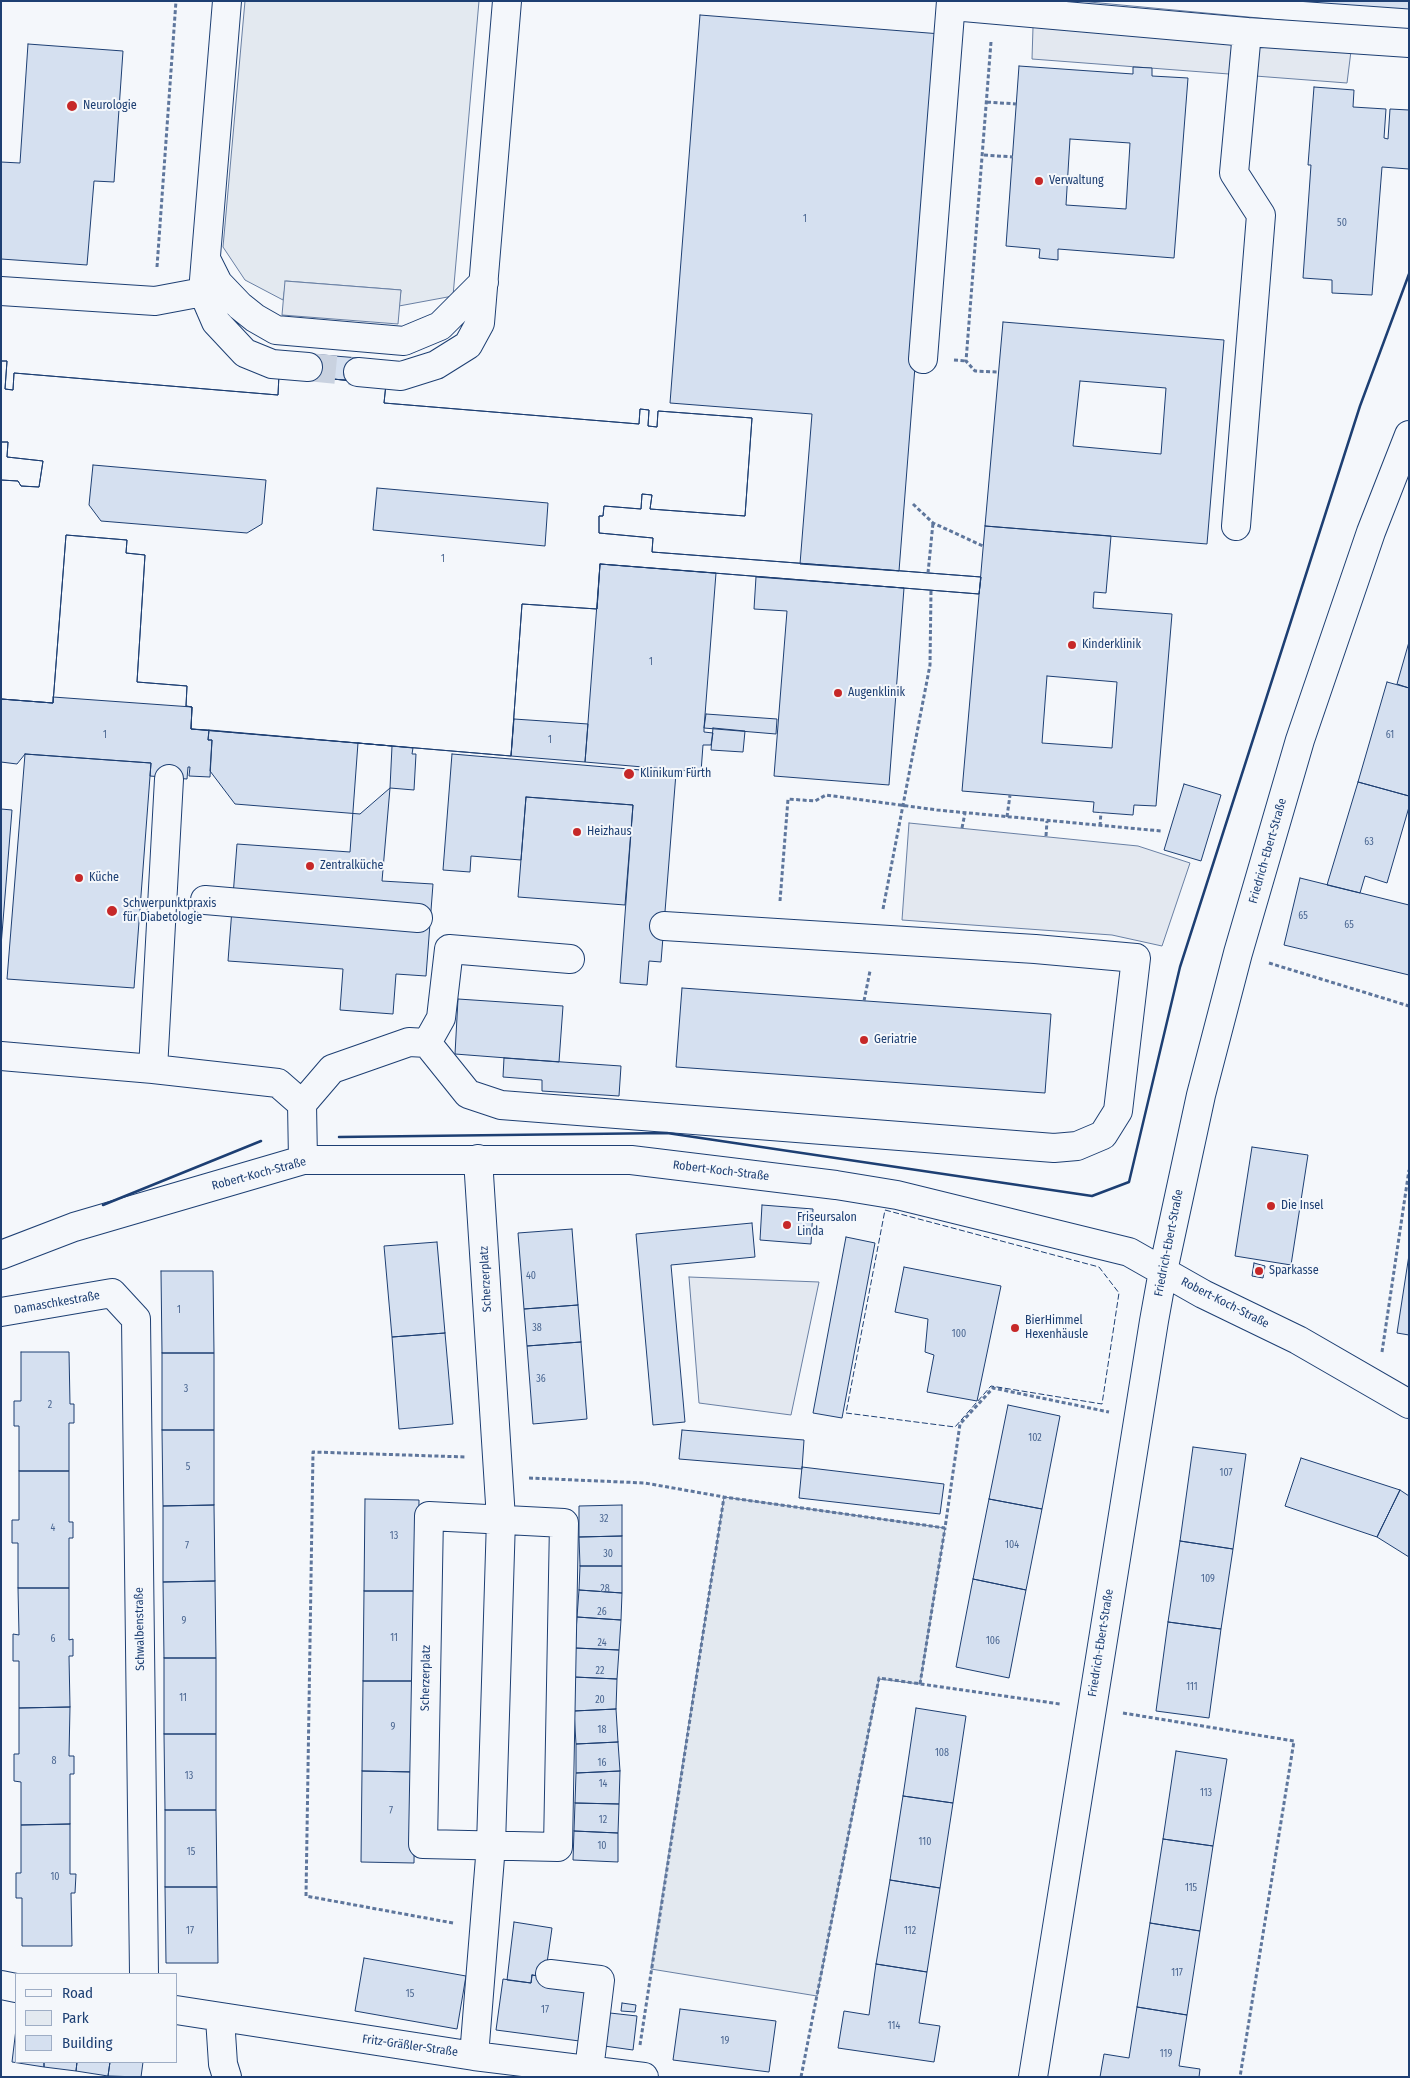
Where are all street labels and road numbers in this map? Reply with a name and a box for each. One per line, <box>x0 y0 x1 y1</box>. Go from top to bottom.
street label: Friedrich-Ebert-Straße <box>1246 797 1290 905</box>
street label: Robert-Koch-Straße <box>210 1155 308 1193</box>
street label: Robert-Koch-Straße <box>672 1158 770 1184</box>
street label: Friedrich-Ebert-Straße <box>1152 1188 1186 1298</box>
street label: Scherzerplatz <box>477 1246 495 1312</box>
street label: Robert-Koch-Straße <box>1179 1275 1271 1331</box>
street label: Damaschkestraße <box>13 1288 101 1318</box>
street label: Schwalbenstraße <box>132 1587 148 1671</box>
street label: Friedrich-Ebert-Straße <box>1085 1588 1117 1698</box>
street label: Scherzerplatz <box>418 1645 434 1711</box>
street label: Fritz-Gräßler-Straße <box>361 2032 459 2060</box>

